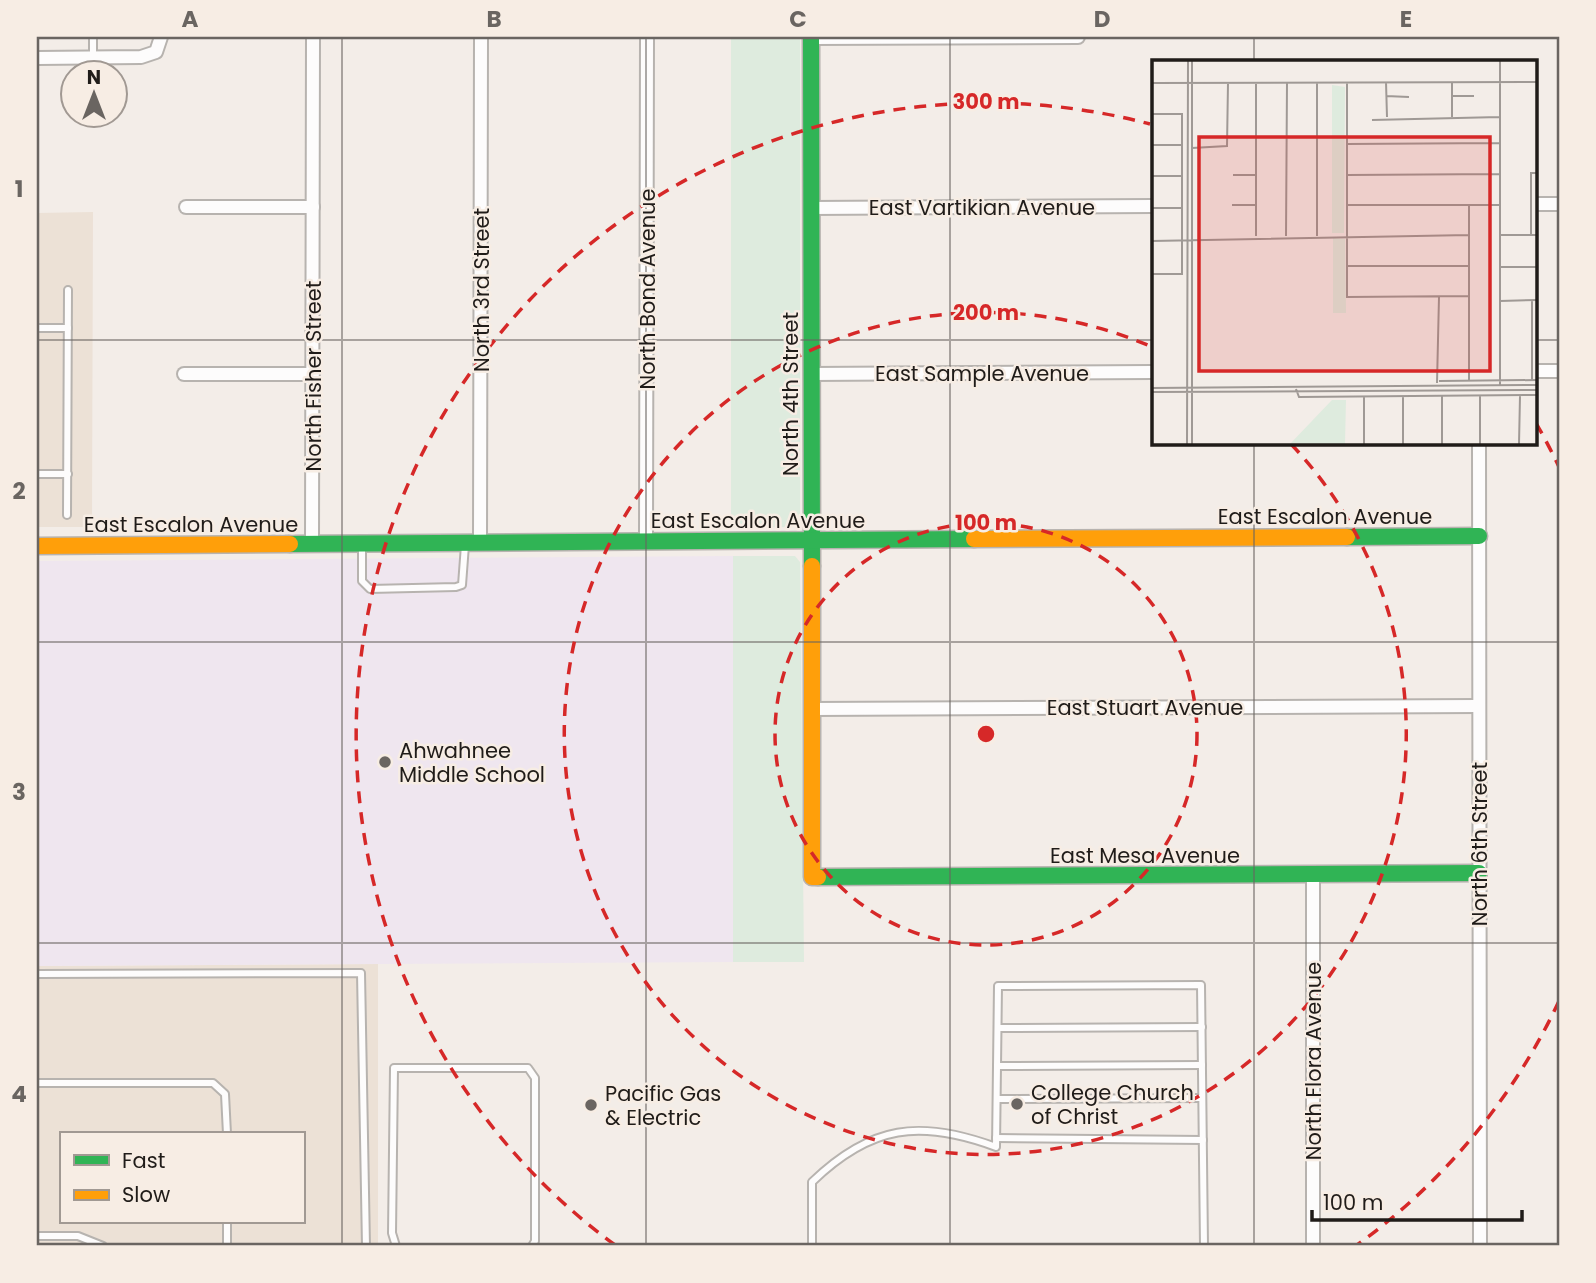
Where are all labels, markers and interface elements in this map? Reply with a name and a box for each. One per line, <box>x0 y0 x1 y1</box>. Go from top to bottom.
text: A <box>182 3 199 35</box>
text: B <box>486 3 502 35</box>
text: C <box>789 3 807 35</box>
text: D <box>1094 3 1110 35</box>
text: E <box>1400 3 1412 35</box>
north arrow <box>60 60 130 130</box>
inset map <box>1152 60 1536 444</box>
text: N <box>87 64 101 91</box>
text: 300 m <box>953 87 1019 116</box>
text: 1 <box>15 173 23 205</box>
street label: North Bond Avenue <box>633 188 662 390</box>
street label: East Vartikian Avenue <box>869 193 1095 222</box>
street label: North 3rd Street <box>467 208 496 372</box>
street label: North Fisher Street <box>299 281 328 471</box>
text: 200 m <box>953 298 1019 327</box>
street label: North 4th Street <box>776 312 805 476</box>
street label: East Sample Avenue <box>875 359 1089 388</box>
text: 2 <box>12 475 26 507</box>
street label: East Escalon Avenue <box>1218 502 1432 531</box>
street label: East Escalon Avenue <box>651 506 865 535</box>
text: 100 m <box>955 508 1017 537</box>
street label: East Escalon Avenue <box>84 510 298 539</box>
street label: East Stuart Avenue <box>1047 693 1243 722</box>
centre of rings <box>974 722 998 746</box>
place label: Ahwahnee Middle School <box>399 736 545 789</box>
marker: Ahwahnee Middle School <box>377 754 393 770</box>
street label: North 6th Street <box>1465 762 1494 926</box>
text: 3 <box>12 776 26 808</box>
street label: East Mesa Avenue <box>1050 841 1240 870</box>
street label: North Flora Avenue <box>1299 962 1328 1160</box>
text: 4 <box>11 1078 27 1110</box>
place label: College Church of Christ <box>1031 1078 1194 1131</box>
place label: Pacific Gas & Electric <box>605 1079 721 1132</box>
marker: College Church of Christ <box>1009 1096 1025 1112</box>
marker: Pacific Gas & Electric <box>583 1097 599 1113</box>
legend <box>60 1132 304 1224</box>
text: Fast <box>122 1146 165 1175</box>
scale bar <box>1312 1178 1522 1222</box>
text: Slow <box>122 1180 170 1209</box>
text: 100 m <box>1323 1188 1383 1217</box>

